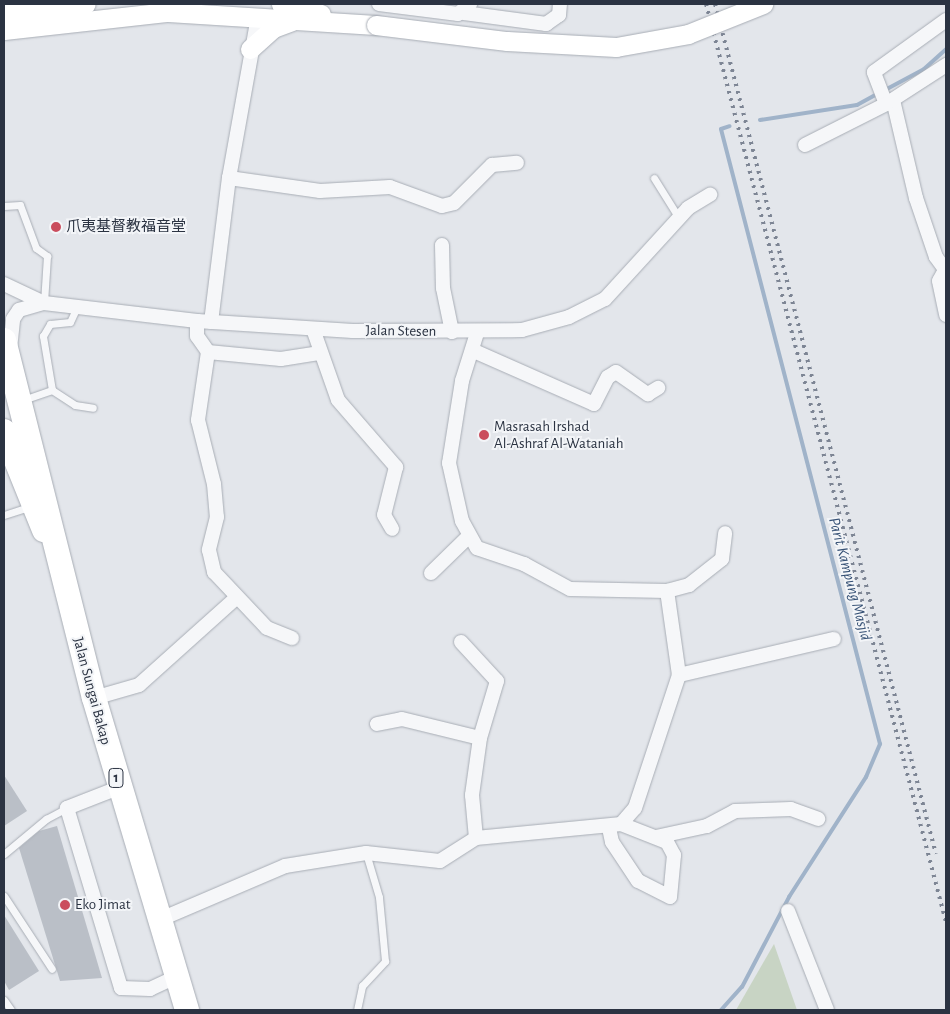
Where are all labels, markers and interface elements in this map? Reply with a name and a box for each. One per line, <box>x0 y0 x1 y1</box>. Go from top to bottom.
place label: 爪夷基督教福音堂 <box>66 218 186 236</box>
marker: 爪夷基督教福音堂 <box>50 221 62 233</box>
street label: Jalan Stesen <box>365 321 437 341</box>
place label: Masrasah Irshad Al-Ashraf Al-Wataniah <box>494 417 624 452</box>
marker: Masrasah Irshad Al-Ashraf Al-Wataniah <box>478 429 490 441</box>
water label: Parit Kampung Masjid <box>824 515 876 643</box>
street label: Jalan Sungai Bakap <box>69 635 115 747</box>
road number: 1 <box>107 766 125 790</box>
place label: Eko Jimat <box>75 896 131 914</box>
marker: Eko Jimat <box>59 899 71 911</box>

